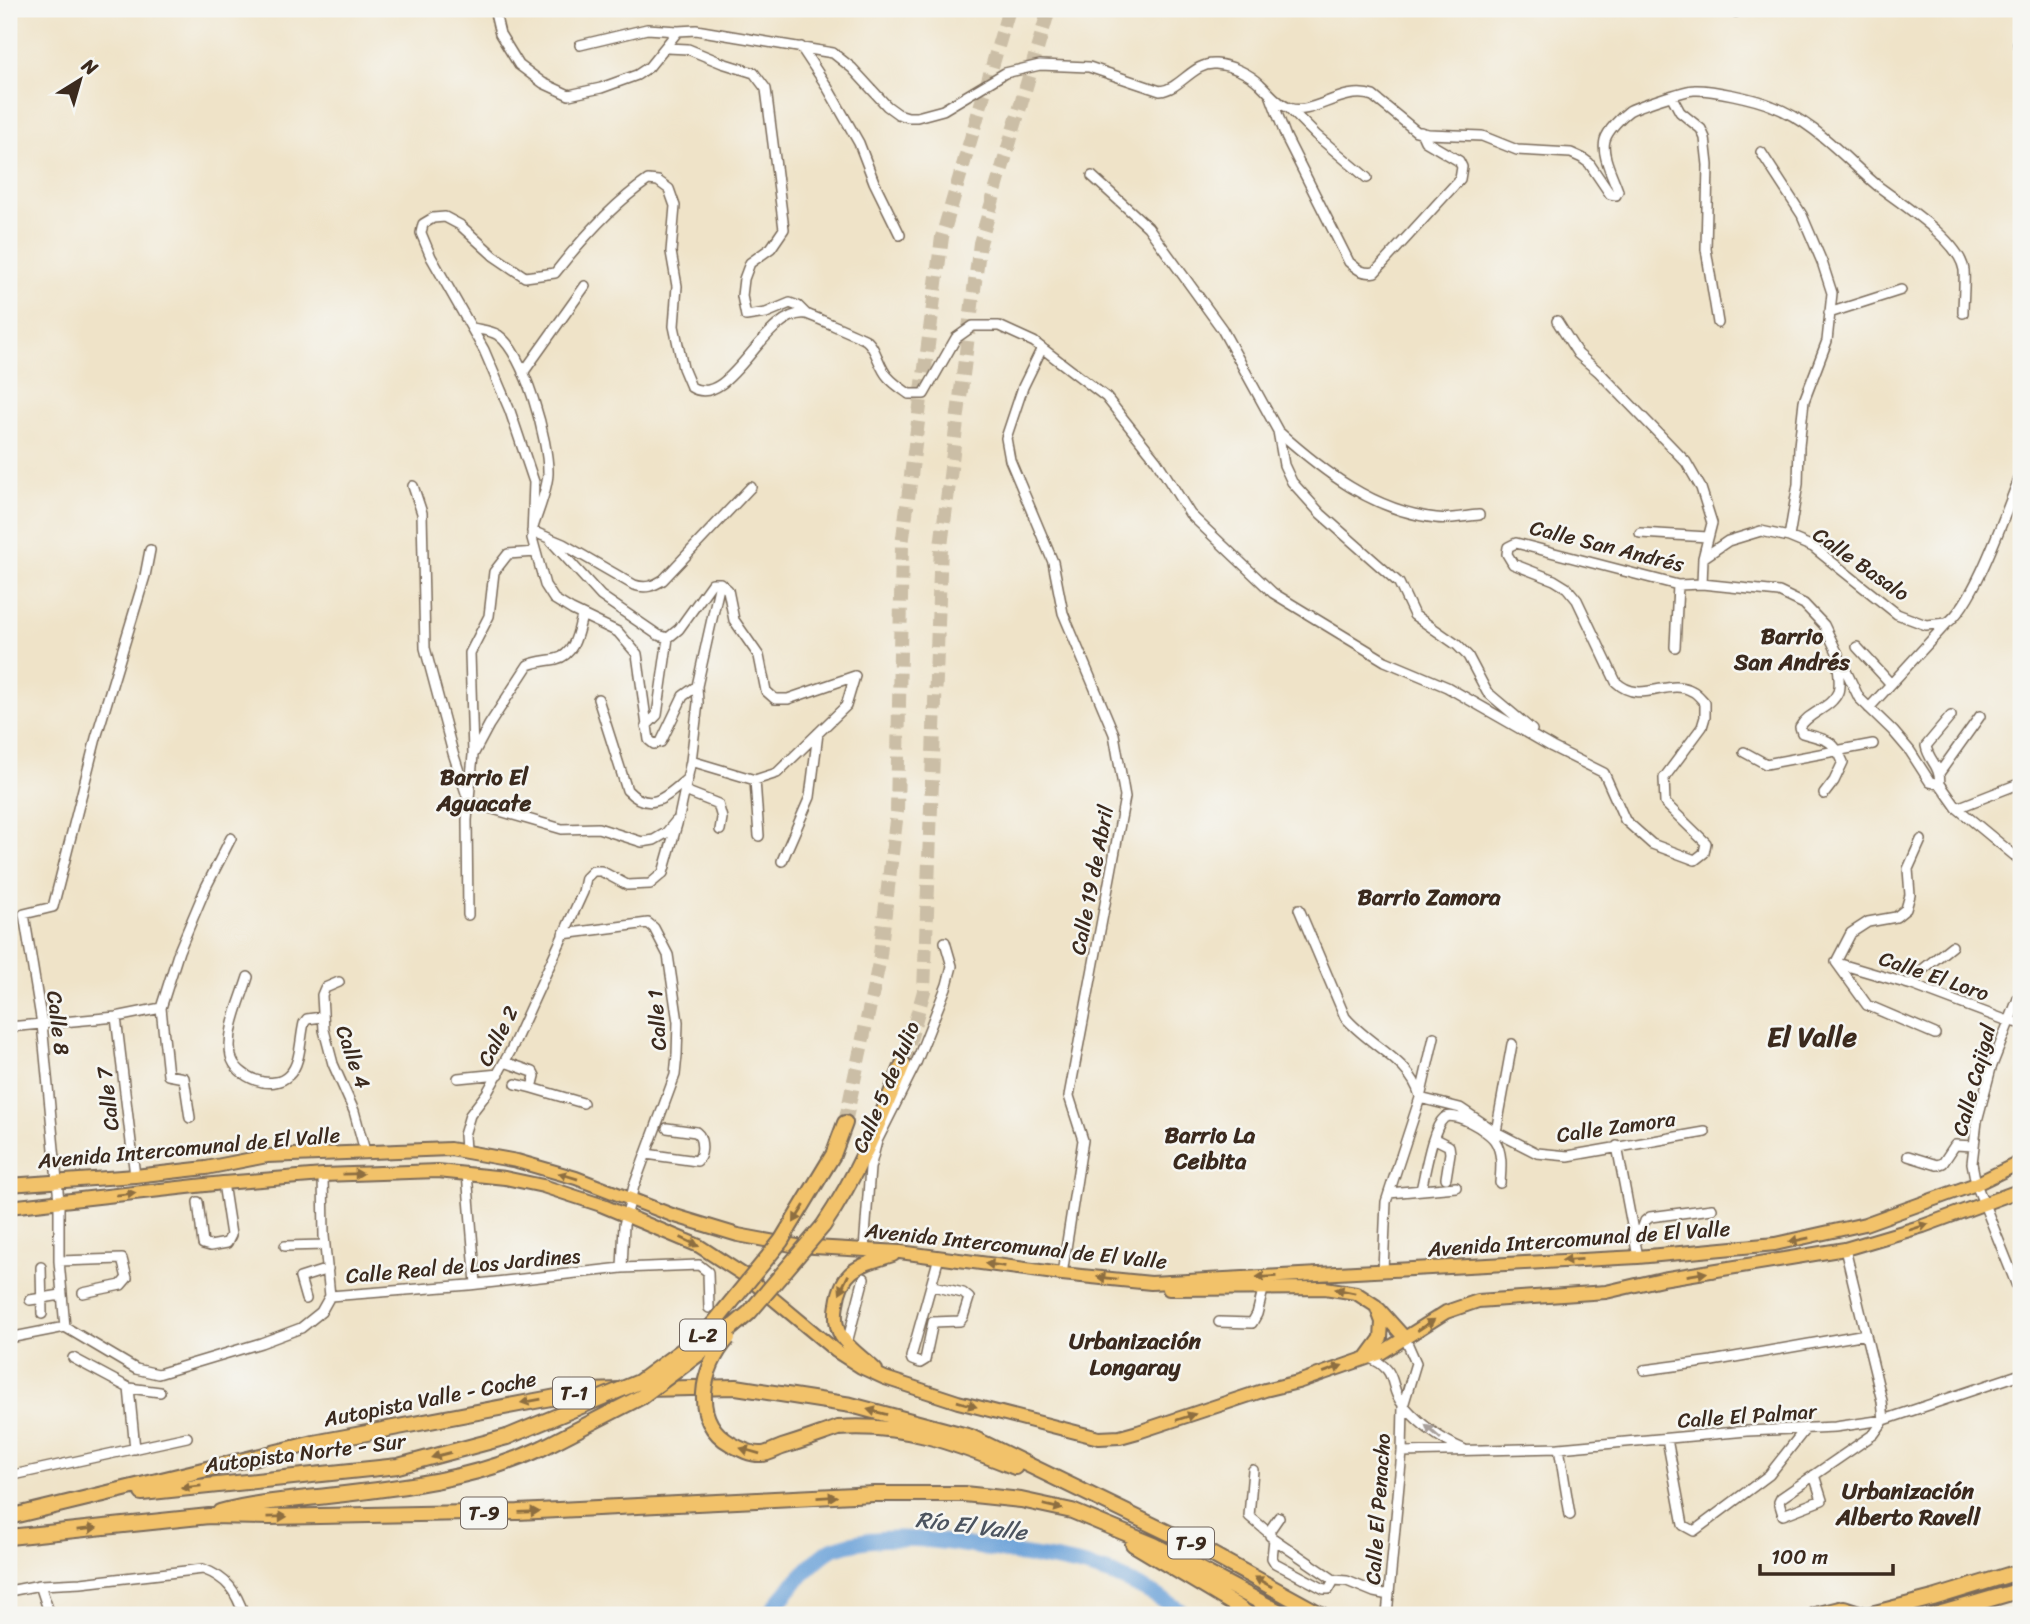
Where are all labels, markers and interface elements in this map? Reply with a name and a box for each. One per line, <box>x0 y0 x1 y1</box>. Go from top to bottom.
north arrow <box>46 46 116 116</box>
text: N <box>74 49 106 84</box>
street label: Calle San Andrés <box>1526 508 1688 584</box>
street label: Calle Basalo <box>1804 516 1918 612</box>
district label: Barrio San Andrés <box>1733 616 1850 683</box>
district label: Barrio El Aguacate <box>436 757 532 824</box>
street label: Calle 19 de Abril <box>1059 801 1125 958</box>
district label: Barrio Zamora <box>1357 877 1501 918</box>
street label: Calle El Loro <box>1874 939 1995 1013</box>
street label: Calle 1 <box>636 988 678 1052</box>
street label: Calle 8 <box>35 989 81 1058</box>
street label: Calle 2 <box>467 999 529 1073</box>
district label: El Valle <box>1767 1012 1858 1061</box>
street label: Calle 5 de Julio <box>841 1015 931 1159</box>
street label: Calle Cajigal <box>1941 1019 2007 1140</box>
street label: Calle 4 <box>324 1020 382 1094</box>
street label: Calle 7 <box>85 1063 131 1133</box>
street label: Calle Zamora <box>1554 1100 1678 1154</box>
district label: Barrio La Ceibita <box>1165 1115 1256 1182</box>
street label: Avenida Intercomunal de El Valle <box>35 1116 342 1180</box>
one-way arrow <box>342 1168 364 1180</box>
one-way arrow <box>557 1170 578 1180</box>
one-way arrow <box>116 1188 138 1199</box>
one-way arrow <box>792 1204 805 1223</box>
street label: Avenida Intercomunal de El Valle <box>1425 1209 1732 1269</box>
street label: Avenida Intercomunal de El Valle <box>862 1211 1169 1281</box>
one-way arrow <box>1909 1221 1930 1232</box>
one-way arrow <box>1788 1234 1810 1245</box>
one-way arrow <box>680 1236 700 1247</box>
street label: Calle Real de Los Jardines <box>344 1237 582 1295</box>
one-way arrow <box>1561 1254 1583 1265</box>
one-way arrow <box>983 1259 1005 1270</box>
one-way arrow <box>1686 1268 1708 1279</box>
one-way arrow <box>1255 1271 1277 1282</box>
one-way arrow <box>1096 1273 1118 1284</box>
one-way arrow <box>838 1275 850 1295</box>
one-way arrow <box>1334 1285 1356 1296</box>
one-way arrow <box>1416 1318 1436 1331</box>
road number: L-2 <box>680 1320 726 1350</box>
district label: Urbanización Longaray <box>1069 1321 1201 1388</box>
street label: Autopista Valle - Coche <box>319 1360 540 1438</box>
one-way arrow <box>1322 1364 1343 1375</box>
road number: T-1 <box>553 1378 595 1408</box>
street label: Calle El Palmar <box>1676 1392 1819 1440</box>
one-way arrow <box>520 1396 542 1407</box>
one-way arrow <box>957 1399 979 1410</box>
one-way arrow <box>867 1406 888 1416</box>
one-way arrow <box>1176 1412 1197 1422</box>
street label: Autopista Norte - Sur <box>202 1422 409 1484</box>
one-way arrow <box>1425 1425 1442 1440</box>
street label: Calle El Penacho <box>1354 1432 1402 1586</box>
one-way arrow <box>739 1445 761 1456</box>
one-way arrow <box>429 1450 451 1461</box>
district label: Urbanización Alberto Ravell <box>1835 1471 1981 1538</box>
one-way arrow <box>180 1482 202 1493</box>
one-way arrow <box>816 1491 838 1502</box>
road number: T-9 <box>461 1498 507 1528</box>
water label: Río El Valle <box>913 1499 1031 1553</box>
one-way arrow <box>1042 1502 1064 1513</box>
one-way arrow <box>518 1506 540 1517</box>
one-way arrow <box>266 1511 288 1523</box>
one-way arrow <box>76 1523 98 1534</box>
road number: T-9 <box>1168 1527 1214 1558</box>
scale bar <box>1760 1533 1894 1577</box>
text: 100 m <box>1771 1538 1828 1576</box>
one-way arrow <box>1253 1576 1272 1588</box>

